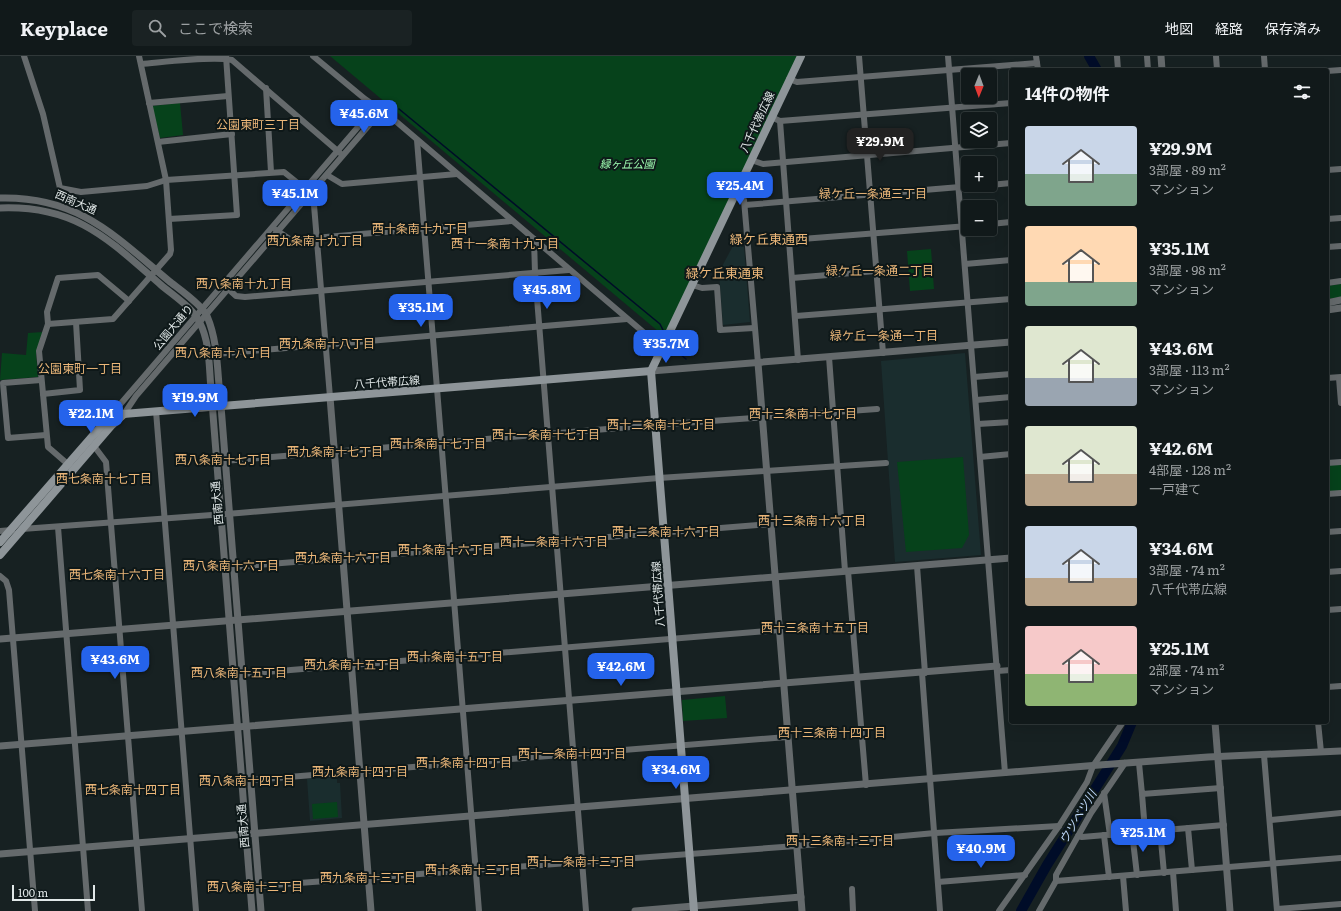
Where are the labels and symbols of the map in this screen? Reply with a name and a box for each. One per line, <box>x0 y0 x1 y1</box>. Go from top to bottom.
north arrow <box>961 68 997 104</box>
street label: 八千代帯広線 <box>735 88 777 155</box>
pin: ¥45.6M <box>331 100 397 134</box>
district label: 公園東町三丁目 <box>216 115 300 133</box>
pin: ¥29.9M <box>847 128 913 162</box>
park label: 緑ヶ丘公園 <box>600 155 656 171</box>
pin: ¥25.4M <box>707 172 773 206</box>
pin: ¥45.1M <box>262 180 328 214</box>
district label: 緑ケ丘一条通三丁目 <box>819 184 927 202</box>
street label: 西南大通 <box>53 185 100 217</box>
district label: 西十条南十九丁目 <box>372 219 468 237</box>
district label: 緑ケ丘東通西 <box>730 229 808 248</box>
district label: 西九条南十九丁目 <box>267 231 363 249</box>
district label: 西十一条南十九丁目 <box>451 234 559 252</box>
district label: 緑ケ丘一条通二丁目 <box>826 261 934 279</box>
district label: 緑ケ丘東通東 <box>686 263 764 282</box>
district label: 西八条南十九丁目 <box>196 274 292 292</box>
pin: ¥45.8M <box>514 276 580 310</box>
pin: ¥35.1M <box>388 294 454 328</box>
street label: 公園大通り <box>148 300 196 353</box>
district label: 緑ケ丘一条通一丁目 <box>830 326 938 344</box>
pin: ¥35.7M <box>633 330 699 364</box>
district label: 西九条南十八丁目 <box>279 334 375 352</box>
district label: 西八条南十八丁目 <box>175 343 271 361</box>
district label: 公園東町一丁目 <box>38 359 122 377</box>
street label: 八千代帯広線 <box>353 371 420 391</box>
pin: ¥19.9M <box>162 384 228 418</box>
pin: ¥22.1M <box>58 400 124 434</box>
district label: 西十三条南十七丁目 <box>749 404 857 422</box>
district label: 西十二条南十七丁目 <box>607 415 715 433</box>
district label: 西十一条南十七丁目 <box>492 425 600 443</box>
district label: 西十条南十七丁目 <box>390 434 486 452</box>
district label: 西九条南十七丁目 <box>287 442 383 460</box>
district label: 西八条南十七丁目 <box>175 450 271 468</box>
district label: 西七条南十七丁目 <box>56 469 152 487</box>
street label: 西南大通 <box>206 480 226 526</box>
district label: 西十三条南十六丁目 <box>758 511 866 529</box>
district label: 西十二条南十六丁目 <box>612 522 720 540</box>
district label: 西十一条南十六丁目 <box>500 532 608 550</box>
district label: 西十条南十六丁目 <box>398 540 494 558</box>
district label: 西九条南十六丁目 <box>295 548 391 566</box>
district label: 西八条南十六丁目 <box>183 556 279 574</box>
street label: 八千代帯広線 <box>647 561 667 628</box>
district label: 西七条南十六丁目 <box>69 565 165 583</box>
district label: 西十三条南十五丁目 <box>761 618 869 636</box>
pin: ¥43.6M <box>82 646 148 680</box>
district label: 西十条南十五丁目 <box>407 647 503 665</box>
pin: ¥42.6M <box>588 653 654 687</box>
district label: 西九条南十五丁目 <box>304 655 400 673</box>
district label: 西八条南十五丁目 <box>191 663 287 681</box>
district label: 西十三条南十四丁目 <box>778 723 886 741</box>
district label: 西十一条南十四丁目 <box>518 744 626 762</box>
district label: 西十条南十四丁目 <box>416 753 512 771</box>
pin: ¥34.6M <box>643 756 709 790</box>
district label: 西九条南十四丁目 <box>312 762 408 780</box>
district label: 西八条南十四丁目 <box>199 771 295 789</box>
district label: 西七条南十四丁目 <box>85 780 181 798</box>
water label: ウツベツ川 <box>1054 784 1101 847</box>
street label: 西南大通 <box>232 803 252 849</box>
pin: ¥25.1M <box>1110 819 1176 853</box>
district label: 西十三条南十三丁目 <box>786 831 894 849</box>
pin: ¥40.9M <box>948 835 1014 869</box>
district label: 西十一条南十三丁目 <box>527 852 635 870</box>
district label: 西十条南十三丁目 <box>425 860 521 878</box>
district label: 西九条南十三丁目 <box>320 868 416 886</box>
district label: 西八条南十三丁目 <box>207 877 303 895</box>
scale bar <box>12 883 95 902</box>

